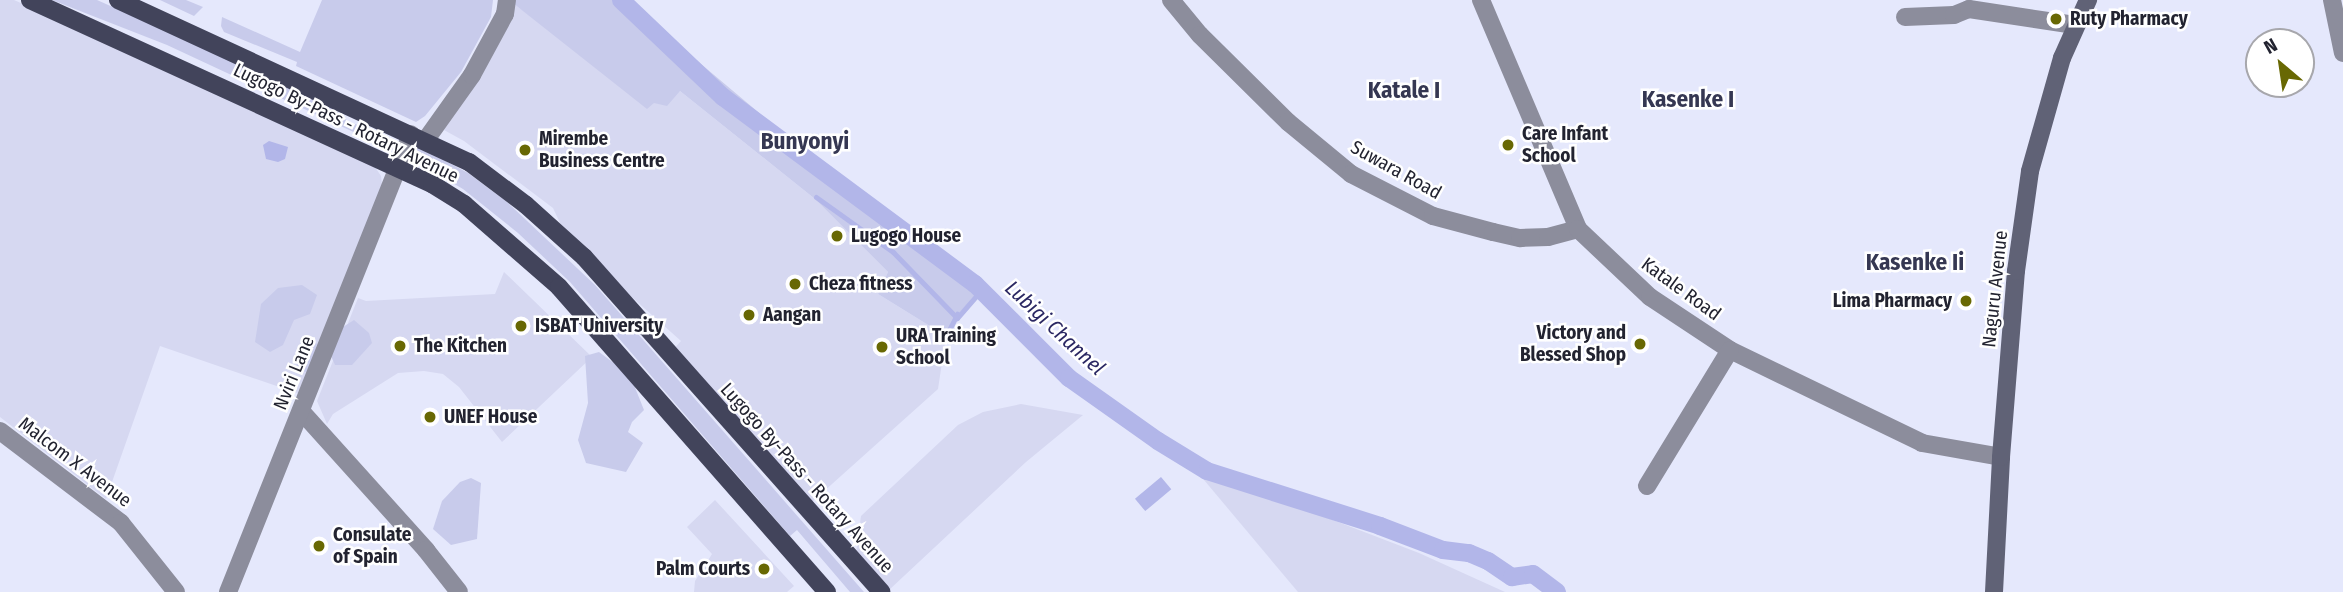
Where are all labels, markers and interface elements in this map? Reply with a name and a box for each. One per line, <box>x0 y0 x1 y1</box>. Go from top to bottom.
place label: Ruty Pharmacy <box>2070 8 2188 30</box>
marker: Ruty Pharmacy <box>2048 11 2064 27</box>
north arrow <box>2245 28 2315 98</box>
text: N <box>2260 33 2281 59</box>
street label: Lugogo By-Pass - Rotary Avenue <box>230 58 462 188</box>
district label: Katale I <box>1368 76 1440 104</box>
district label: Kasenke I <box>1642 85 1734 113</box>
place label: Care Infant School <box>1522 123 1608 167</box>
district label: Bunyonyi <box>761 127 849 155</box>
place label: Mirembe Business Centre <box>539 128 665 172</box>
street label: Suwara Road <box>1347 136 1445 204</box>
marker: Care Infant School <box>1500 137 1516 153</box>
marker: Mirembe Business Centre <box>517 142 533 158</box>
place label: Lugogo House <box>851 225 961 247</box>
marker: Lugogo House <box>829 228 845 244</box>
street label: Naguru Avenue <box>1978 229 2012 349</box>
district label: Kasenke Ii <box>1866 248 1964 276</box>
street label: Katale Road <box>1637 253 1725 325</box>
place label: Cheza fitness <box>809 273 913 295</box>
marker: Cheza fitness <box>787 276 803 292</box>
water label: Lubigi Channel <box>1000 276 1110 380</box>
place label: Lima Pharmacy <box>1833 290 1952 312</box>
marker: Lima Pharmacy <box>1958 293 1974 309</box>
place label: Aangan <box>763 304 821 326</box>
marker: Aangan <box>741 307 757 323</box>
place label: ISBAT University <box>535 315 663 337</box>
marker: ISBAT University <box>513 318 529 334</box>
place label: Victory and Blessed Shop <box>1520 322 1626 366</box>
place label: URA Training School <box>896 325 996 369</box>
street label: Nviri Lane <box>269 333 319 413</box>
place label: The Kitchen <box>414 335 507 357</box>
marker: Victory and Blessed Shop <box>1632 336 1648 352</box>
marker: The Kitchen <box>392 338 408 354</box>
marker: URA Training School <box>874 339 890 355</box>
street label: Lugogo By-Pass - Rotary Avenue <box>716 378 898 578</box>
place label: UNEF House <box>444 406 537 428</box>
marker: UNEF House <box>422 409 438 425</box>
street label: Malcom X Avenue <box>14 412 136 512</box>
place label: Consulate of Spain <box>333 524 411 568</box>
marker: Consulate of Spain <box>311 538 327 554</box>
place label: Palm Courts <box>656 558 750 580</box>
marker: Palm Courts <box>756 561 772 577</box>

